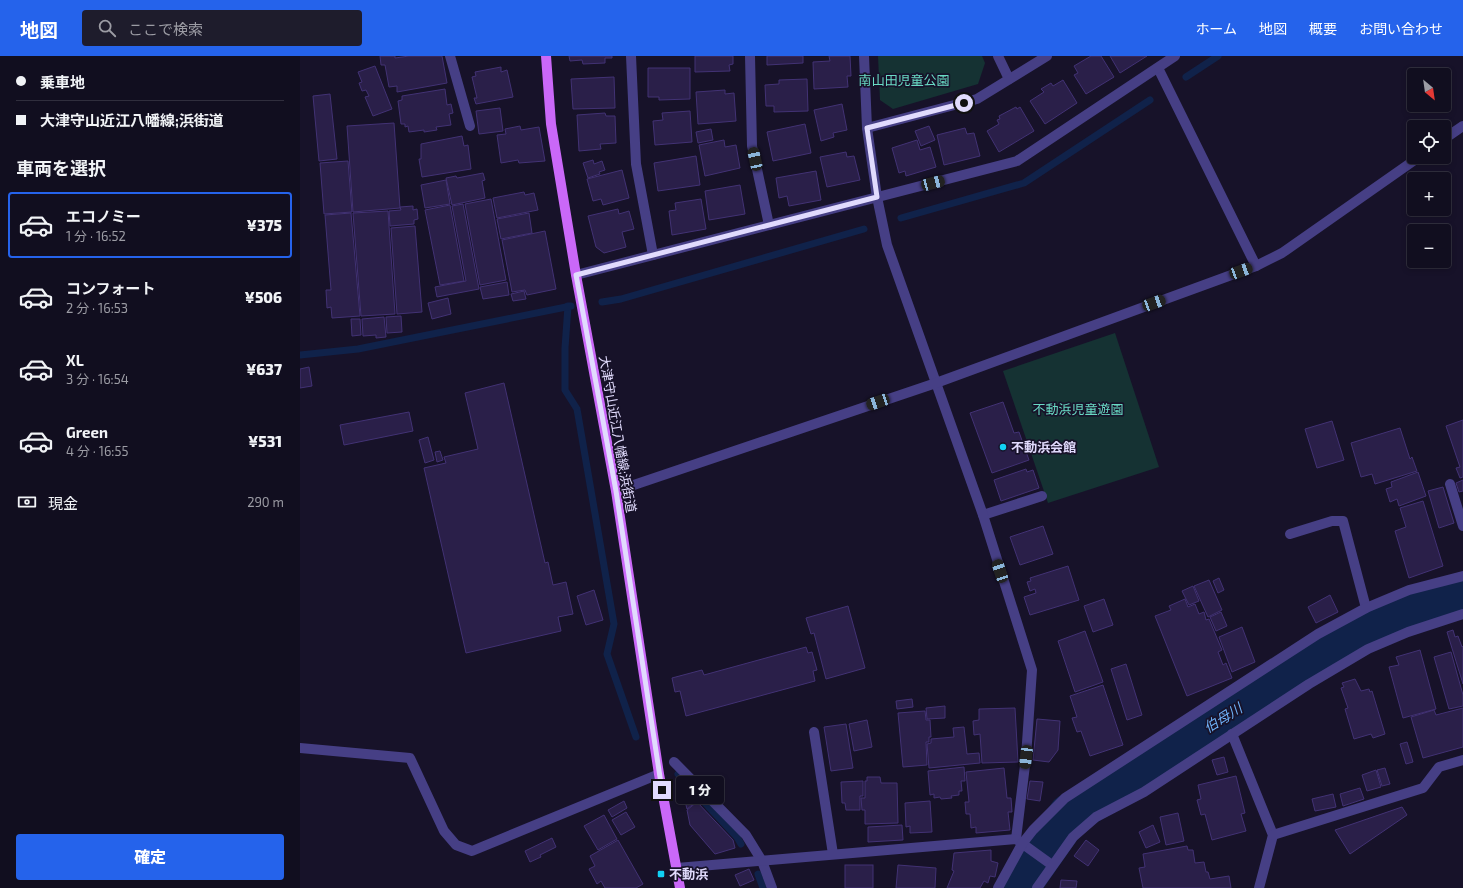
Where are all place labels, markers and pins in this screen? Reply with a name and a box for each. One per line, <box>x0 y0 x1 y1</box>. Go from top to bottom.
place label: 不動浜会館 <box>1011 439 1076 455</box>
marker: 不動浜会館 <box>998 442 1008 452</box>
place label: 不動浜 <box>669 866 708 882</box>
marker: 不動浜 <box>656 869 666 879</box>

